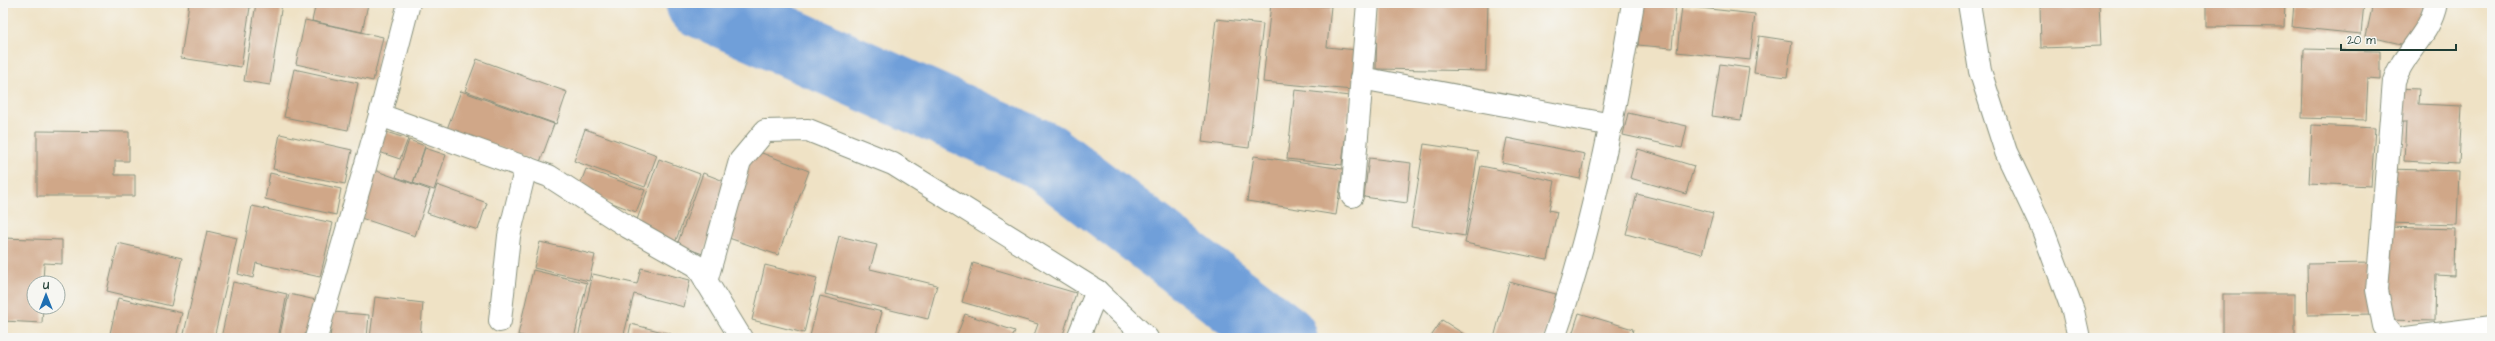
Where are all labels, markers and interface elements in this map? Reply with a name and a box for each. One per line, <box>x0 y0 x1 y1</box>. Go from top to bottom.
scale bar <box>2341 26 2456 52</box>
text: 20 m <box>2347 32 2376 49</box>
north arrow <box>26 275 66 315</box>
text: U <box>42 278 49 293</box>

